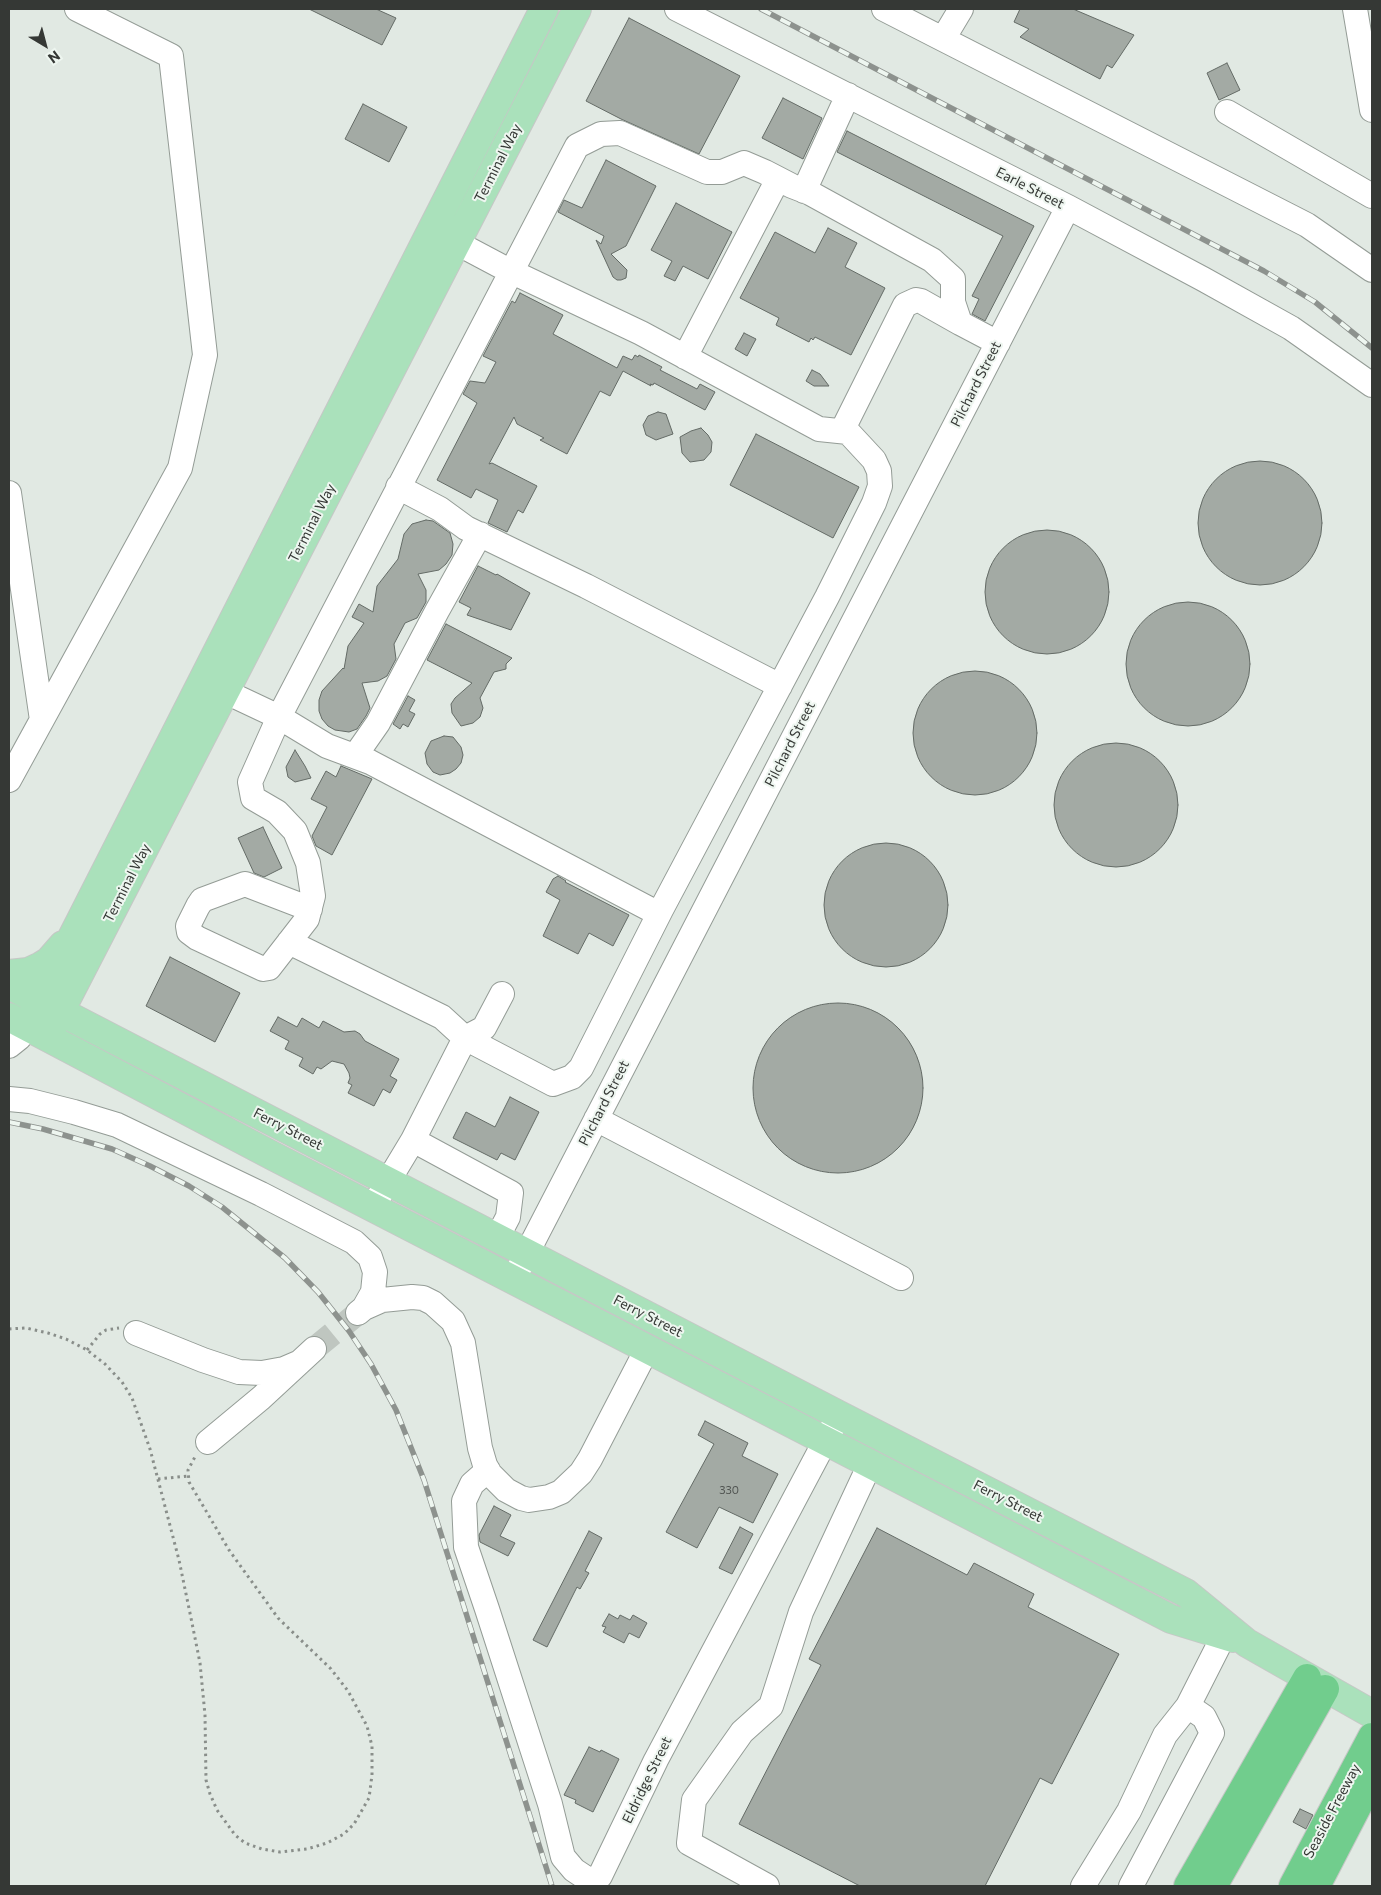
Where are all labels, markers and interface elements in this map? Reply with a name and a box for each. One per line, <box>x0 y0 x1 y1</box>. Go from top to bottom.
north arrow <box>20 20 70 70</box>
text: N <box>45 47 64 67</box>
street label: Terminal Way <box>471 121 525 205</box>
street label: Earle Street <box>993 164 1067 212</box>
street label: Pilchard Street <box>947 338 1005 430</box>
street label: Terminal Way <box>285 481 339 565</box>
street label: Pilchard Street <box>761 698 819 790</box>
street label: Terminal Way <box>100 841 154 925</box>
street label: Pilchard Street <box>575 1057 633 1149</box>
street label: Ferry Street <box>250 1104 326 1154</box>
street label: Ferry Street <box>610 1291 686 1341</box>
street label: Ferry Street <box>970 1476 1046 1526</box>
house number: 330 <box>719 1483 739 1497</box>
street label: Eldridge Street <box>619 1734 675 1826</box>
street label: Seaside Freeway <box>1300 1761 1364 1861</box>

